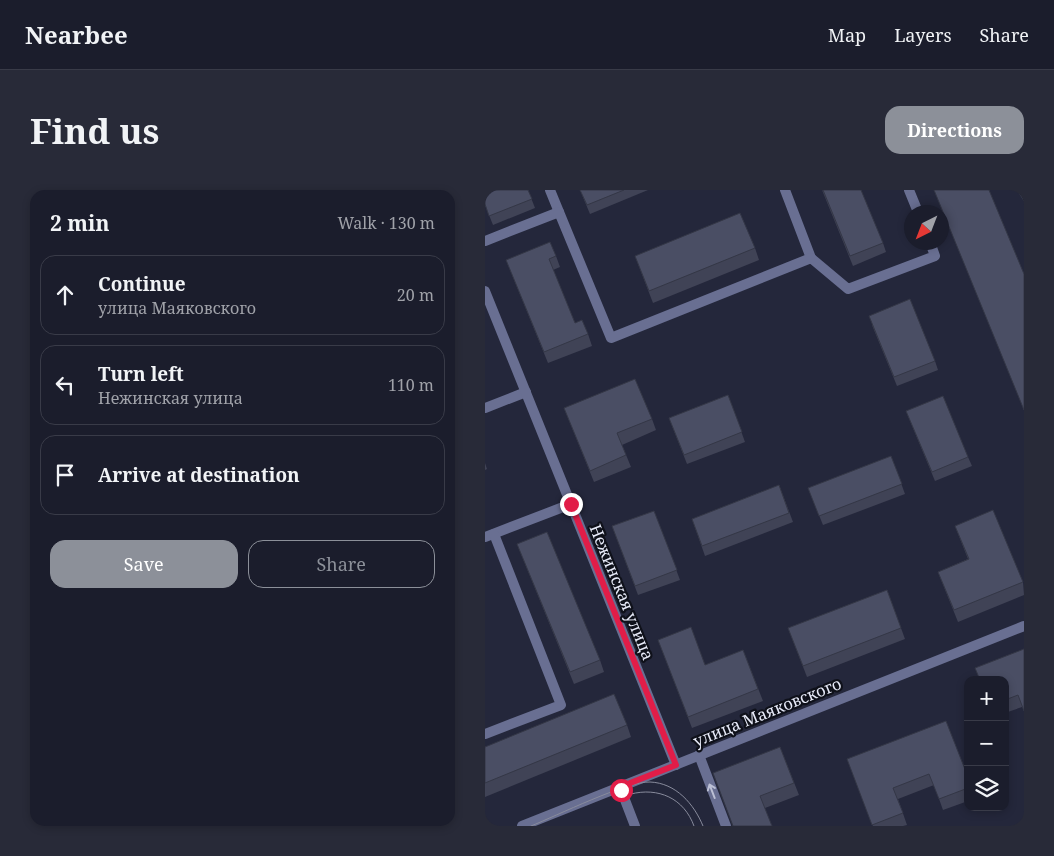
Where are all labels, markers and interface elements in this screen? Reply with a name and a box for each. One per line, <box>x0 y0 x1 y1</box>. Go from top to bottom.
text: Nearbee <box>25 18 128 51</box>
text: Map <box>828 23 866 47</box>
text: Layers <box>894 23 952 47</box>
text: Share <box>980 23 1029 47</box>
button: Directions <box>885 106 1024 154</box>
text: Find us <box>30 107 159 154</box>
north arrow <box>904 205 949 250</box>
text: 2 min <box>50 209 109 237</box>
text: Walk · 130 m <box>338 212 435 234</box>
text: Continue <box>98 271 186 297</box>
icon: ahead <box>51 281 79 309</box>
text: 20 m <box>397 284 434 306</box>
text: улица Маяковского <box>98 297 256 319</box>
text: Turn left <box>98 361 184 387</box>
icon: left <box>51 371 79 399</box>
text: 110 m <box>388 374 434 396</box>
text: Нежинская улица <box>98 387 243 409</box>
icon: arrive <box>51 461 79 489</box>
text: Arrive at destination <box>98 462 300 488</box>
route end <box>560 493 583 516</box>
street label: Нежинская улица <box>585 521 659 663</box>
button: Save <box>50 540 238 588</box>
button: Share <box>248 540 435 588</box>
street label: улица Маяковского <box>690 672 844 752</box>
map controls <box>964 676 1009 811</box>
button: + <box>964 676 1009 721</box>
button: − <box>964 721 1009 766</box>
button: layers <box>964 766 1009 811</box>
route start <box>610 779 633 802</box>
one-way arrow <box>707 784 717 799</box>

